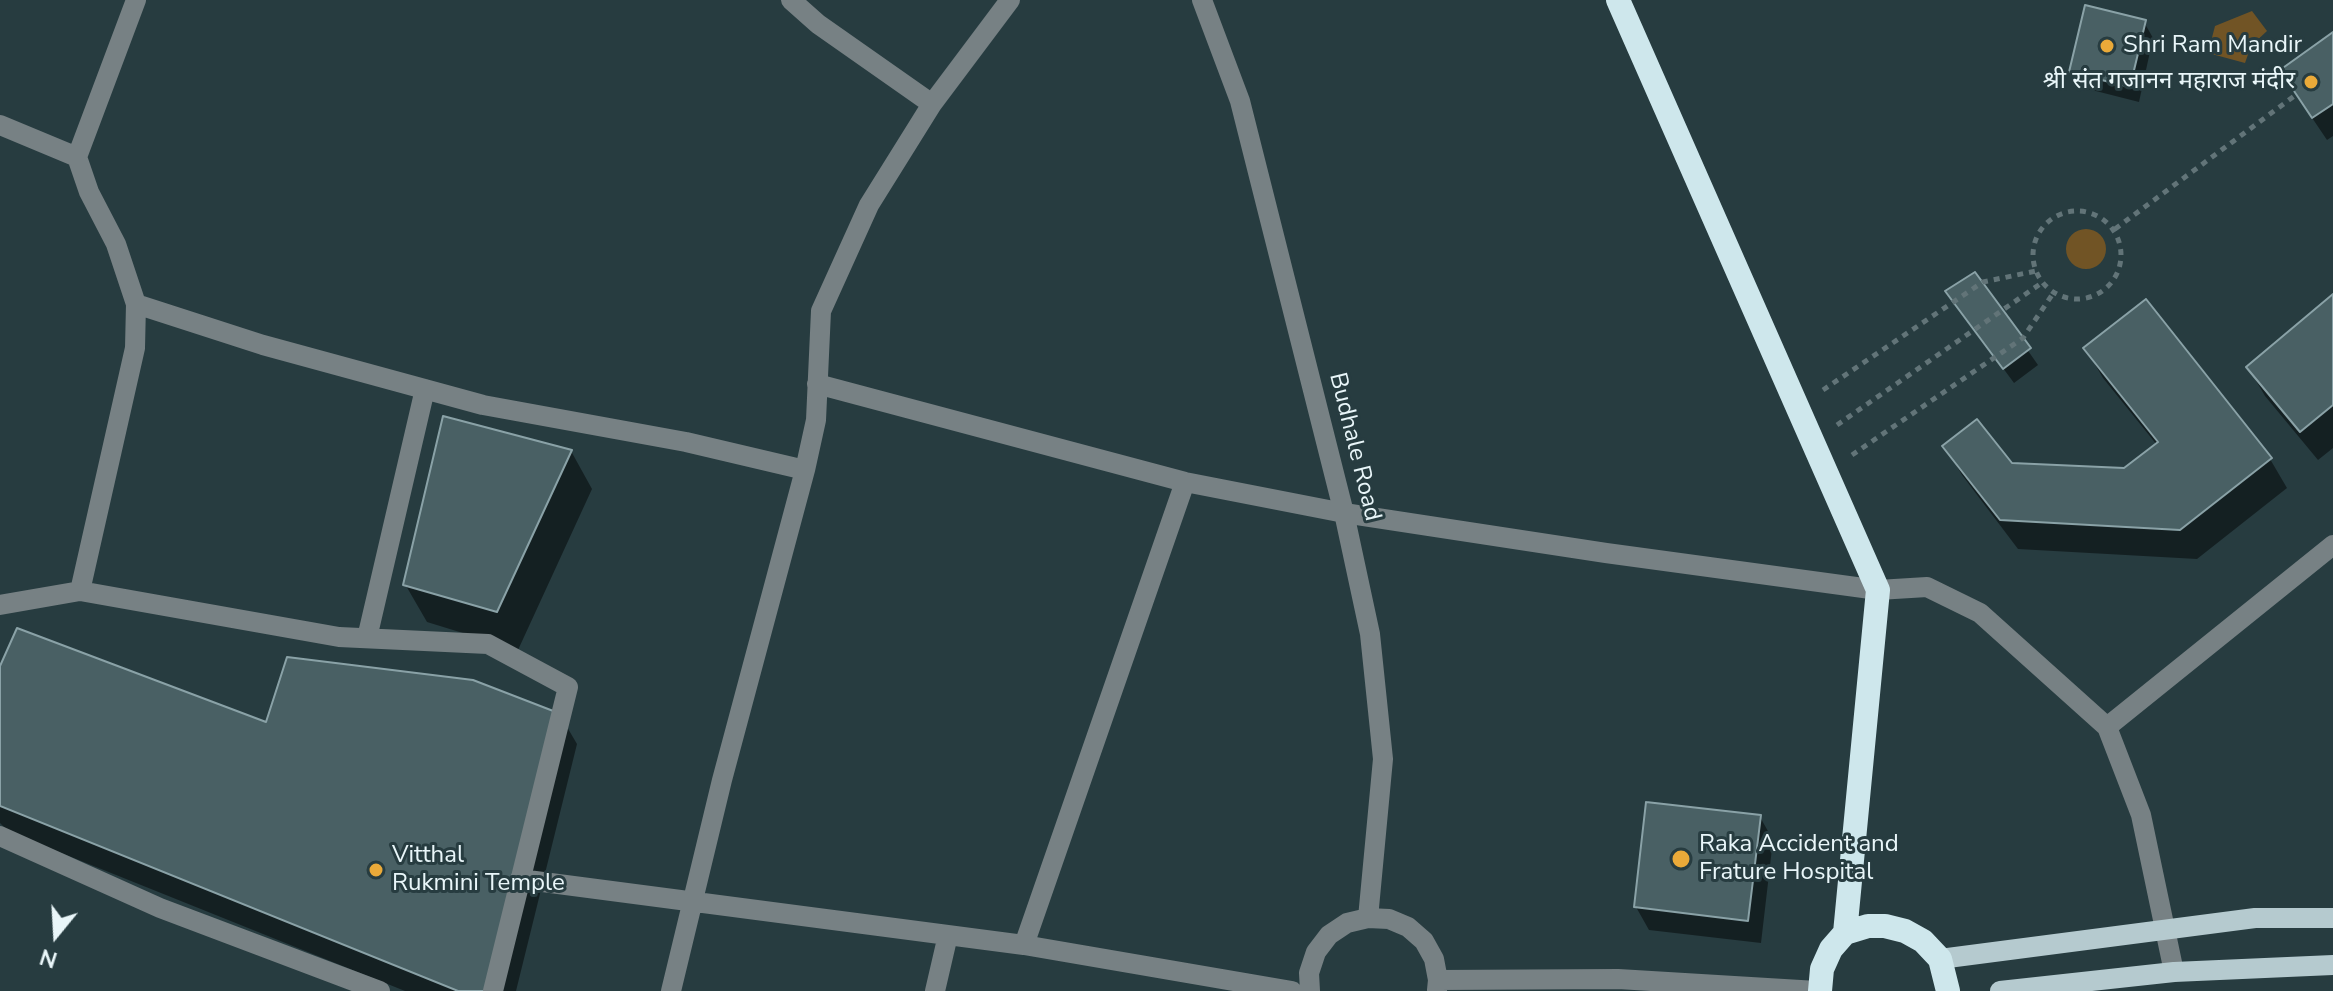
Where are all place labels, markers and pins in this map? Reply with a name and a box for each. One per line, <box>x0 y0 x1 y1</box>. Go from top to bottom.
place label: Shri Ram Mandir <box>2123 32 2302 60</box>
marker: Shri Ram Mandir <box>2098 37 2116 55</box>
place label: श्री संंत गजानन महाराज मंदीर <box>2043 68 2295 96</box>
marker: श्री संंत गजानन महाराज मंदीर <box>2302 73 2320 91</box>
place label: Raka Accident and Frature Hospital <box>1699 831 1899 887</box>
place label: Vitthal Rukmini Temple <box>392 842 565 898</box>
marker: Raka Accident and Frature Hospital <box>1670 848 1692 870</box>
marker: Vitthal Rukmini Temple <box>367 861 385 879</box>

